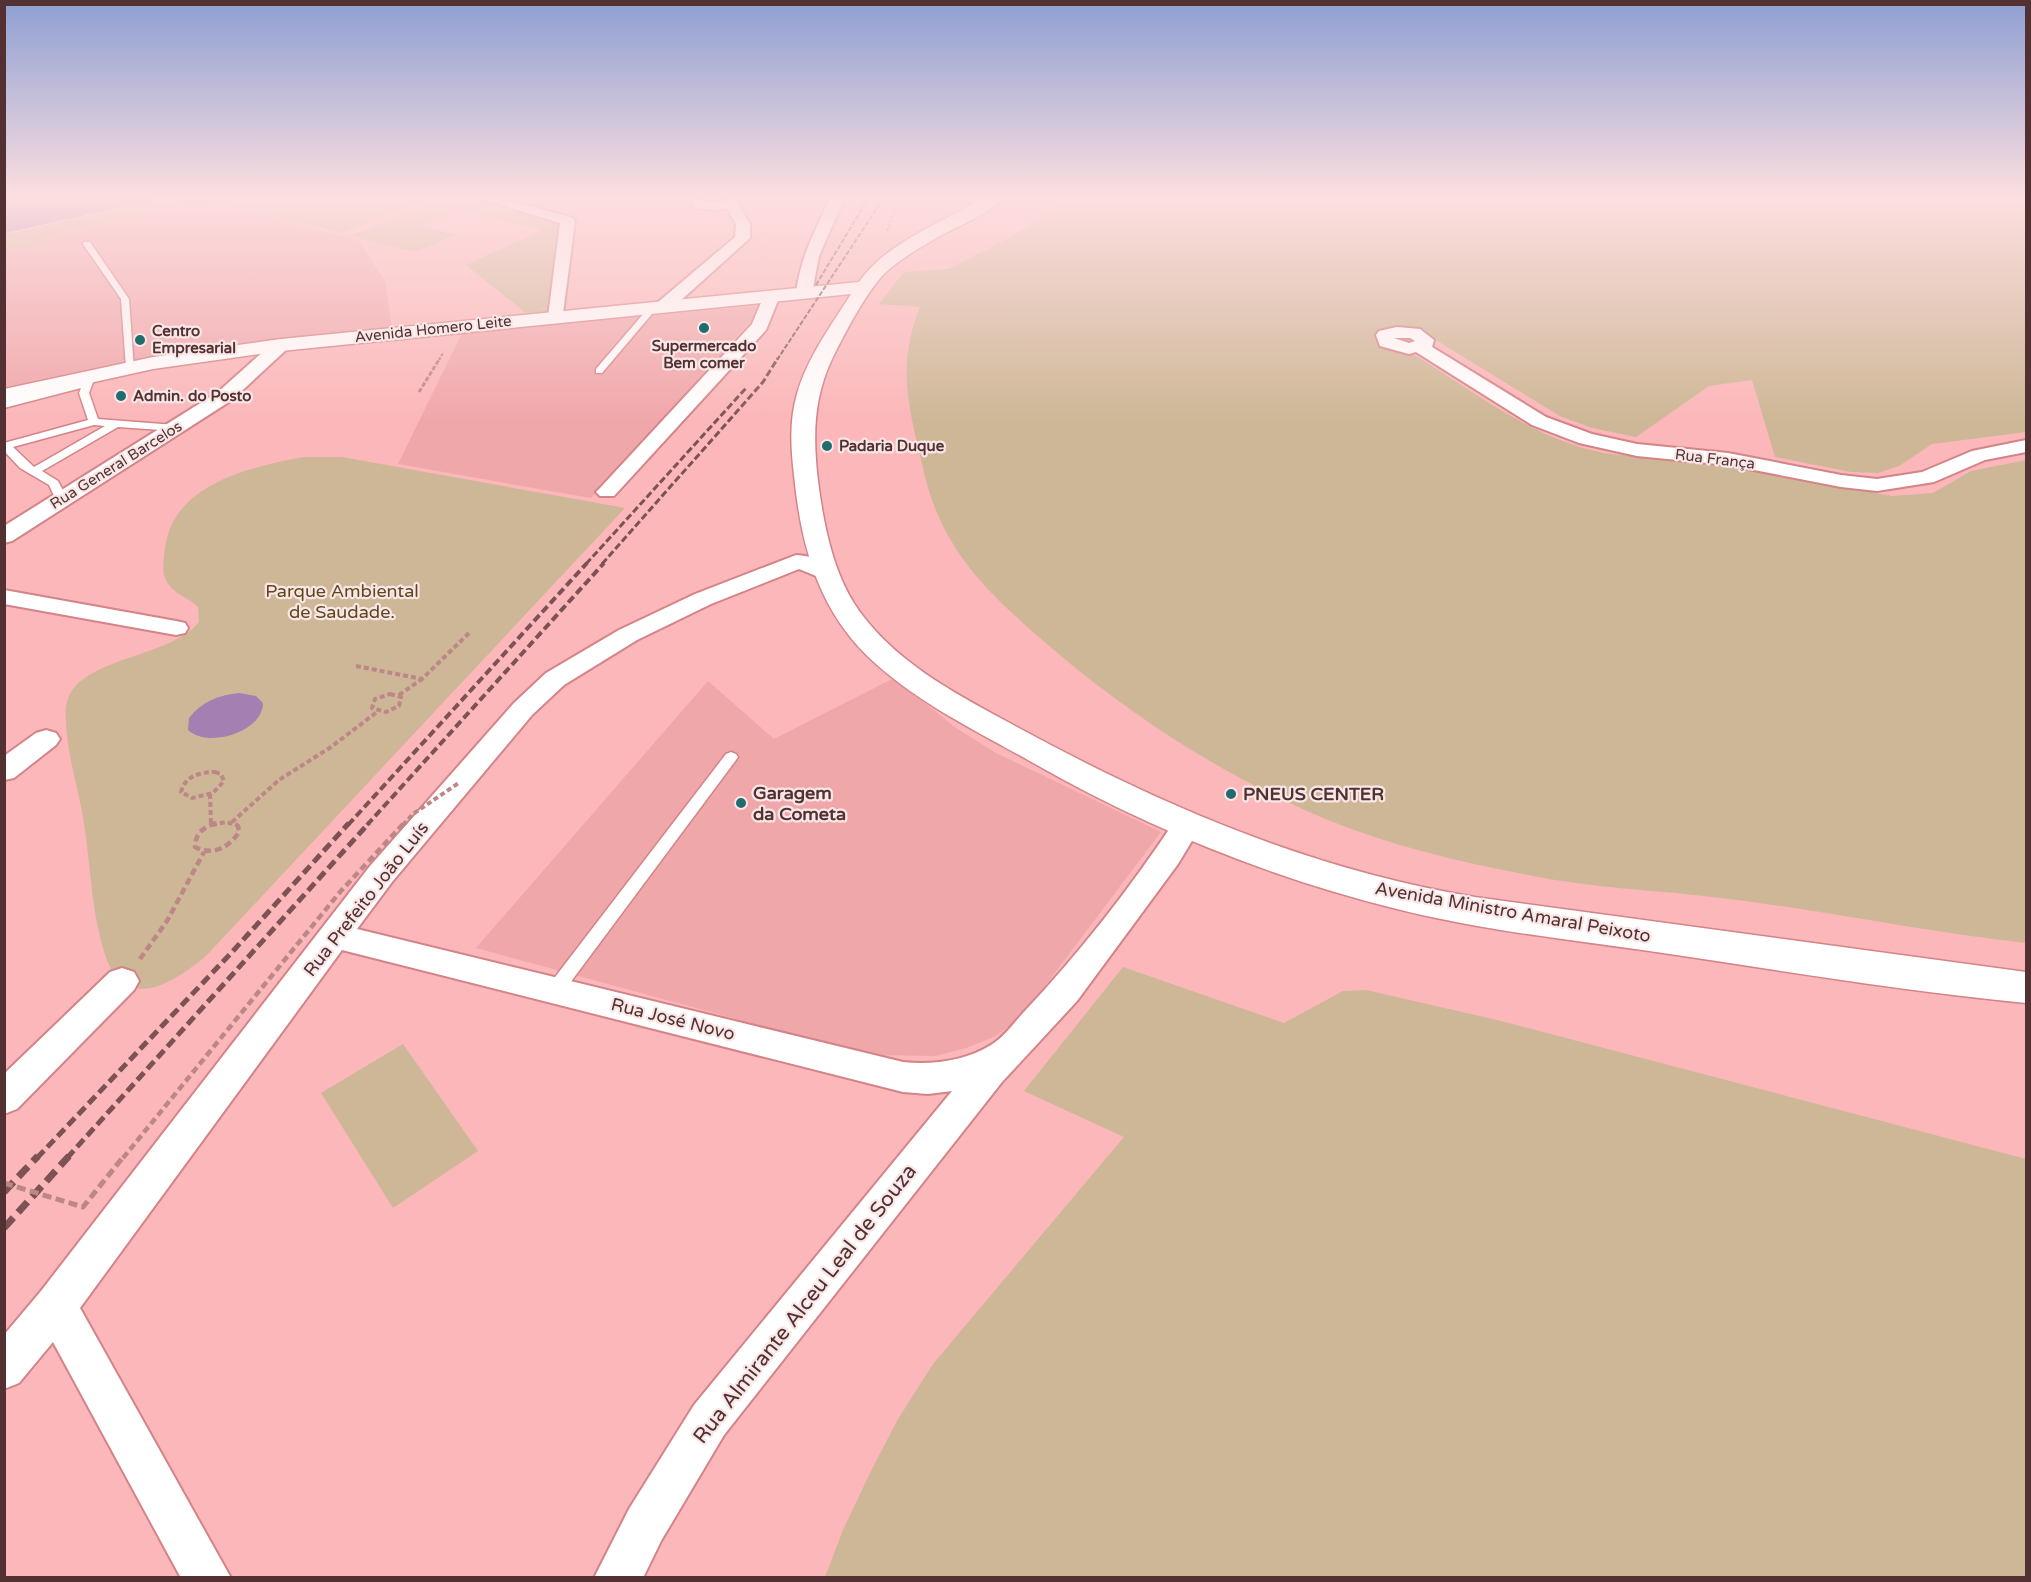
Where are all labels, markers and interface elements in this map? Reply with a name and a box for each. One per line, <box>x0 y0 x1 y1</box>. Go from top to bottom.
street label: Avenida Homero Leite <box>354 312 512 346</box>
marker: Supermercado Bem comer <box>697 321 711 335</box>
place label: Centro Empresarial <box>152 322 236 358</box>
marker: Centro Empresarial <box>133 333 147 347</box>
place label: Supermercado Bem comer <box>652 337 756 372</box>
place label: Admin. do Posto <box>133 387 251 405</box>
marker: Admin. do Posto <box>114 389 128 403</box>
street label: Rua General Barcelos <box>47 417 185 513</box>
place label: Padaria Duque <box>839 437 945 456</box>
marker: Padaria Duque <box>820 439 834 453</box>
street label: Rua França <box>1674 445 1756 473</box>
park label: Parque Ambiental de Saudade. <box>265 580 419 623</box>
place label: Garagem da Cometa <box>753 782 846 825</box>
place label: PNEUS CENTER <box>1243 783 1384 805</box>
marker: PNEUS CENTER <box>1224 787 1238 801</box>
marker: Garagem da Cometa <box>734 796 748 810</box>
street label: Rua Prefeito João Luís <box>299 817 433 981</box>
street label: Avenida Ministro Amaral Peixoto <box>1373 877 1653 947</box>
street label: Rua José Novo <box>609 993 737 1045</box>
street label: Rua Almirante Alceu Leal de Souza <box>688 1159 922 1449</box>

